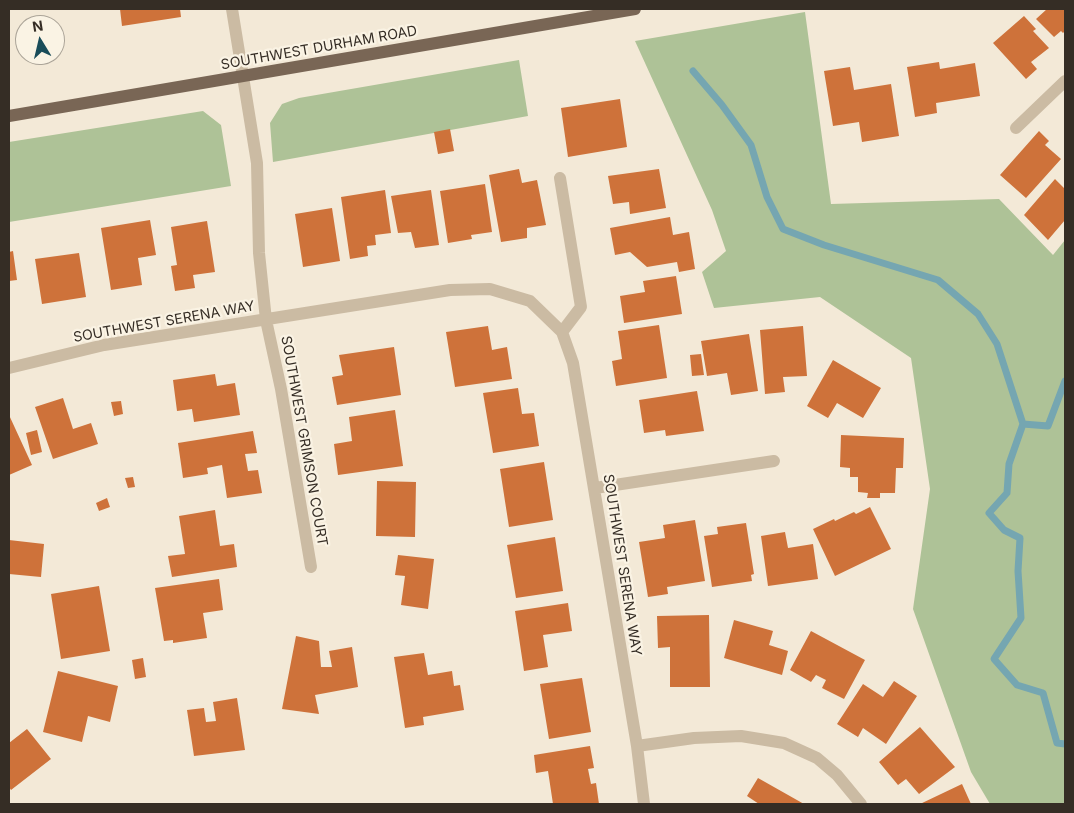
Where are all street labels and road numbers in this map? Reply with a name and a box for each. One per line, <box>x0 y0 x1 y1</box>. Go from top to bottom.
street label: SOUTHWEST DURHAM ROAD <box>220 22 418 74</box>
street label: SOUTHWEST SERENA WAY <box>72 298 256 346</box>
street label: SOUTHWEST GRIMSON COURT <box>277 335 331 547</box>
street label: SOUTHWEST SERENA WAY <box>599 473 645 657</box>

